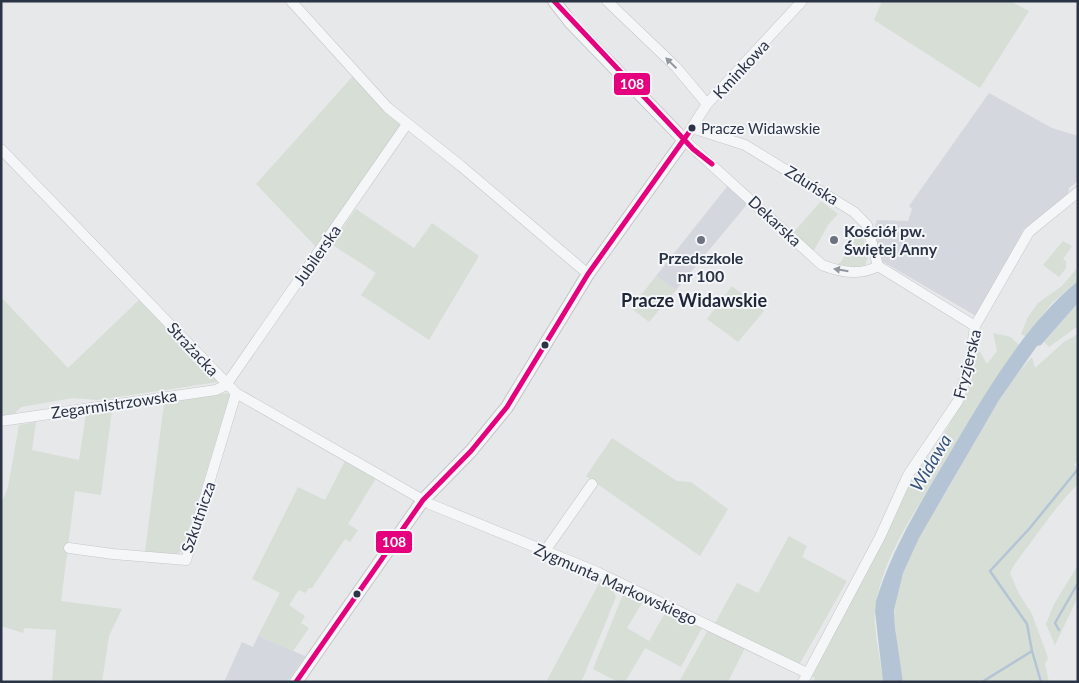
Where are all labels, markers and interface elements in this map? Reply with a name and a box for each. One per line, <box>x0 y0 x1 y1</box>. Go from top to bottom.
street label: Kminkowa <box>709 35 773 102</box>
one-way arrow <box>666 57 678 69</box>
line badge: 108 <box>613 72 651 96</box>
text: 108 <box>620 75 644 92</box>
place label: Pracze Widawskie <box>701 119 820 137</box>
marker: Pracze Widawskie <box>687 123 697 133</box>
street label: Zduńska <box>782 161 842 208</box>
street label: Dekarska <box>745 191 806 250</box>
street label: Jubilerska <box>289 221 344 289</box>
place label: Kościół pw. Świętej Anny <box>844 221 938 258</box>
marker: Przedszkole nr 100 <box>695 234 707 246</box>
marker: Kościół pw. Świętej Anny <box>828 234 840 246</box>
place label: Przedszkole nr 100 <box>659 248 744 285</box>
one-way arrow <box>832 266 848 274</box>
district label: Pracze Widawskie <box>621 289 767 311</box>
street label: Strażacka <box>164 318 223 379</box>
street label: Fryzjerska <box>949 327 984 401</box>
unlabelled marker <box>540 340 550 350</box>
street label: Zegarmistrzowska <box>50 385 178 422</box>
water label: Widawa <box>905 430 956 495</box>
street label: Szkutnicza <box>176 479 219 555</box>
line badge: 108 <box>375 530 413 554</box>
text: 108 <box>382 533 406 550</box>
street label: Zygmunta Markowskiego <box>532 539 701 628</box>
unlabelled marker <box>352 589 362 599</box>

